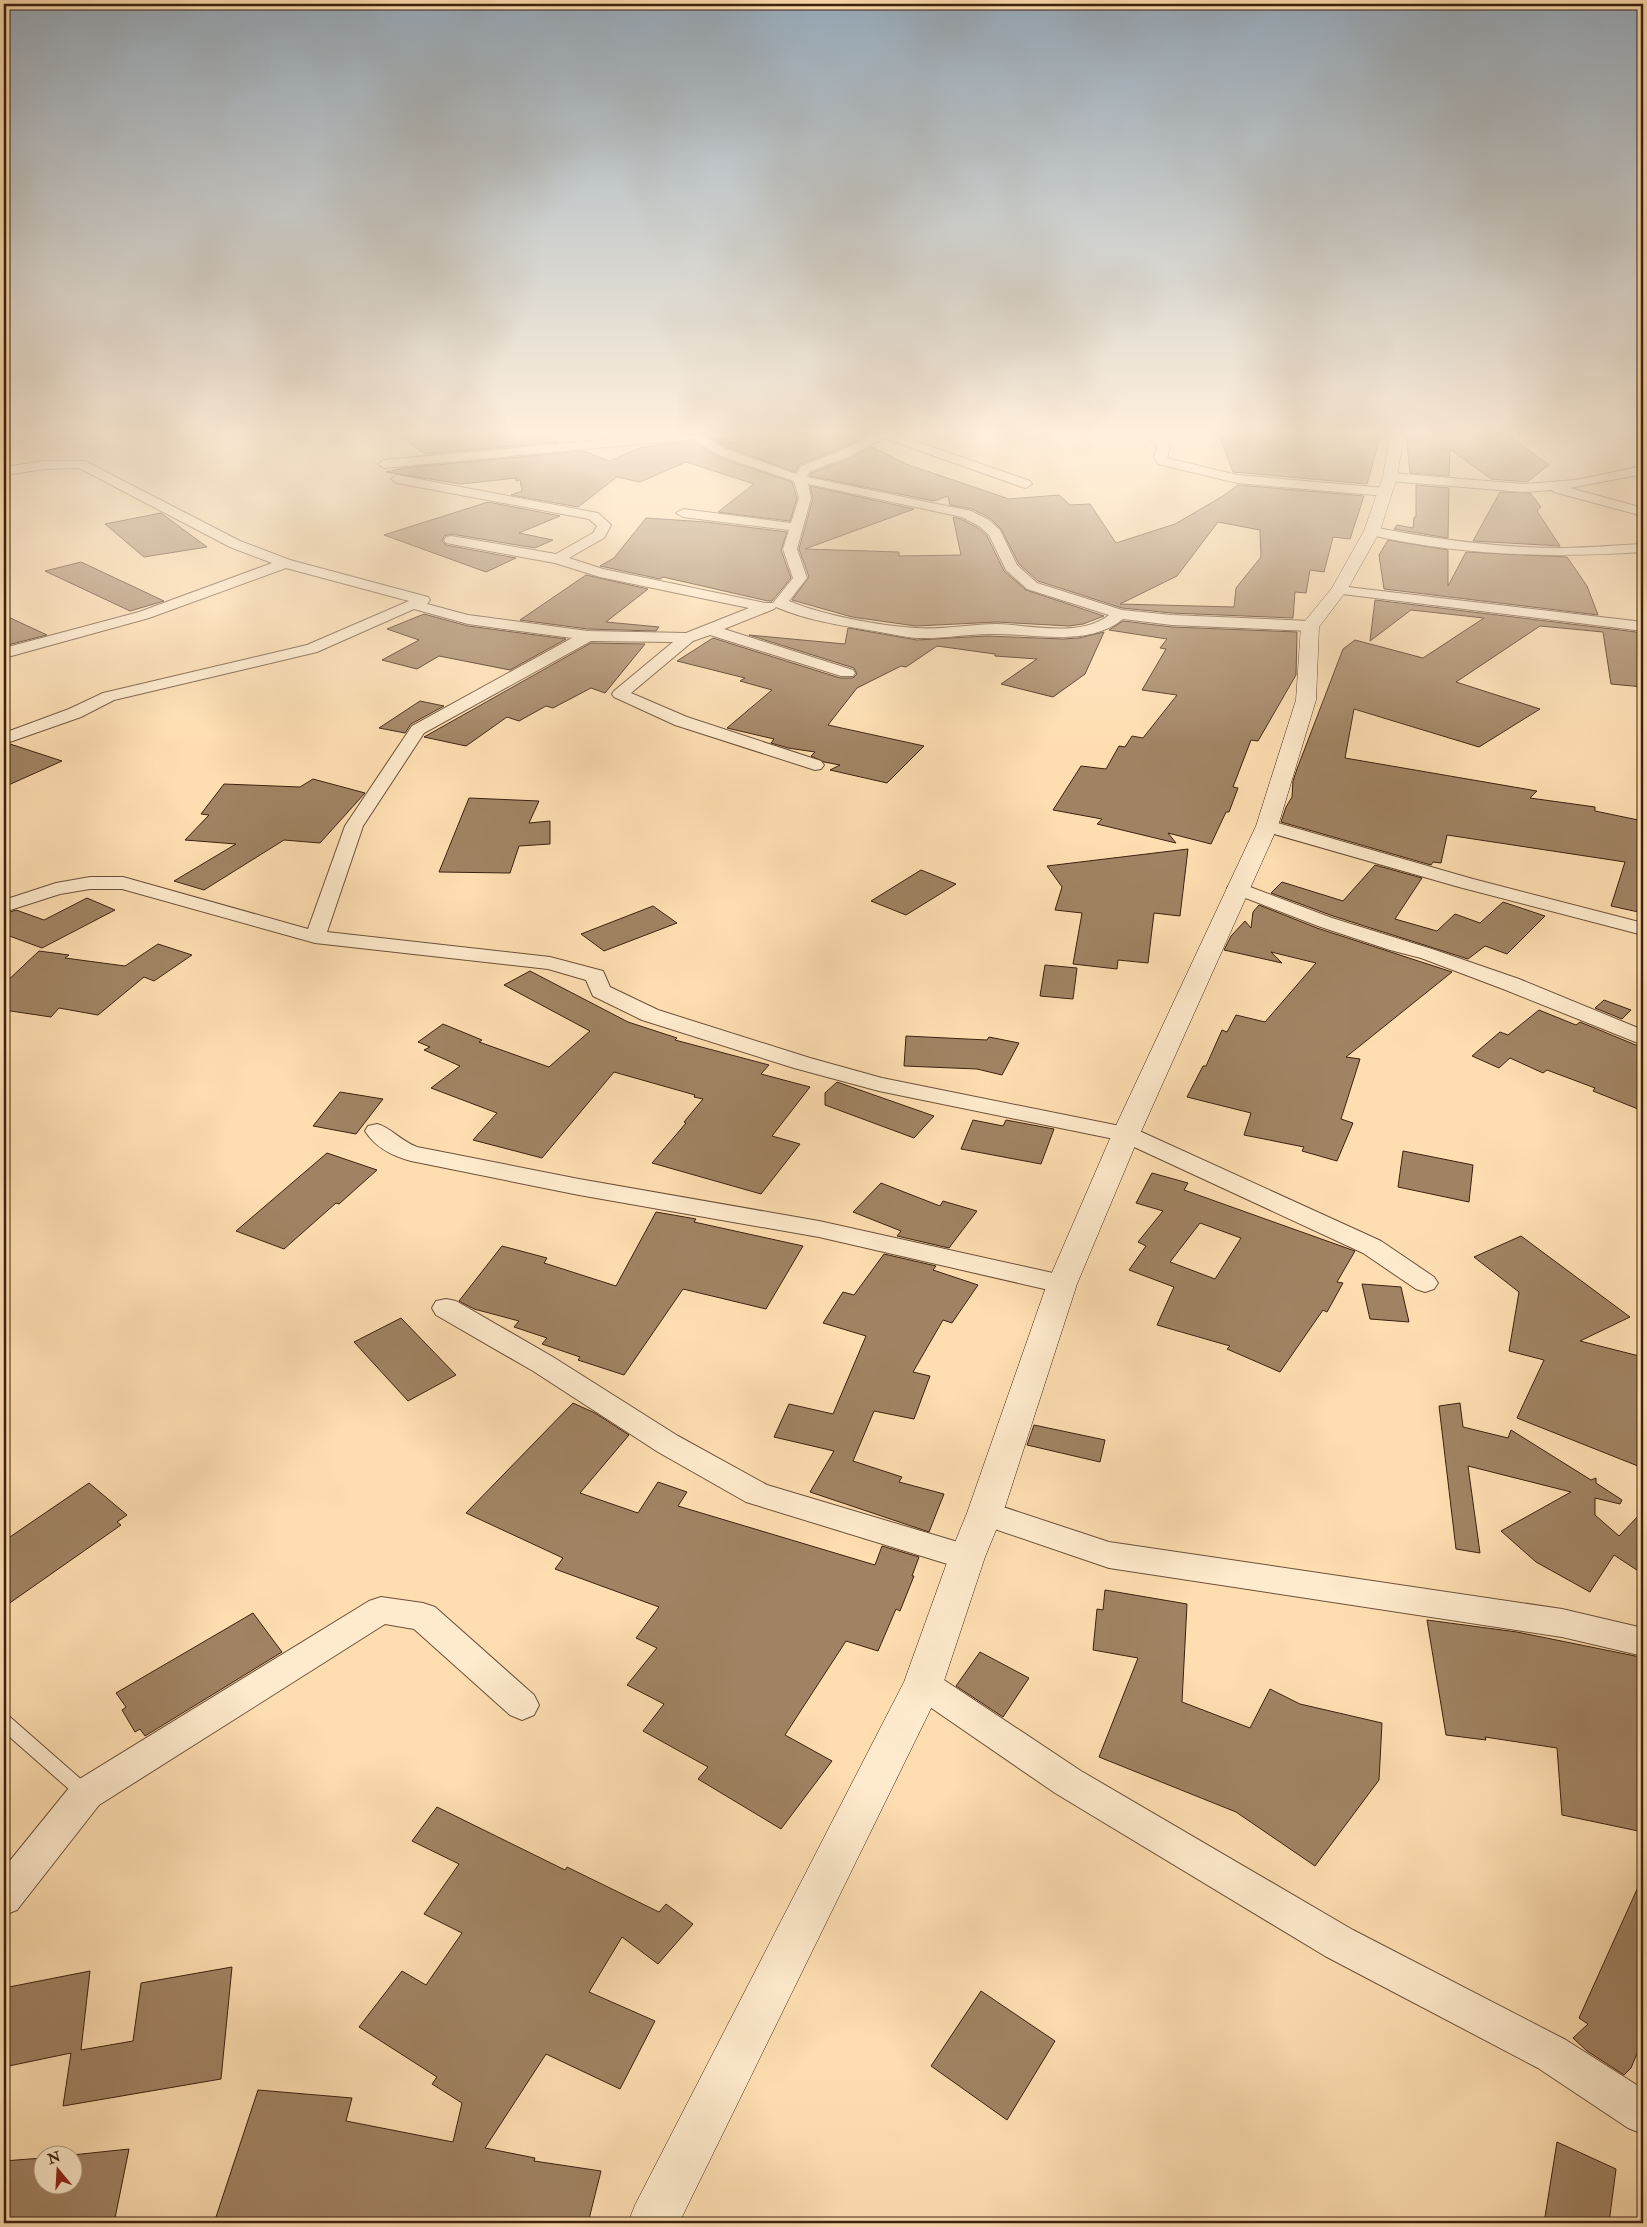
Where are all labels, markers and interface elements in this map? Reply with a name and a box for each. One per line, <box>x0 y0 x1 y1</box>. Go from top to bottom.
north arrow <box>32 2144 82 2194</box>
text: N <box>45 2148 63 2168</box>

